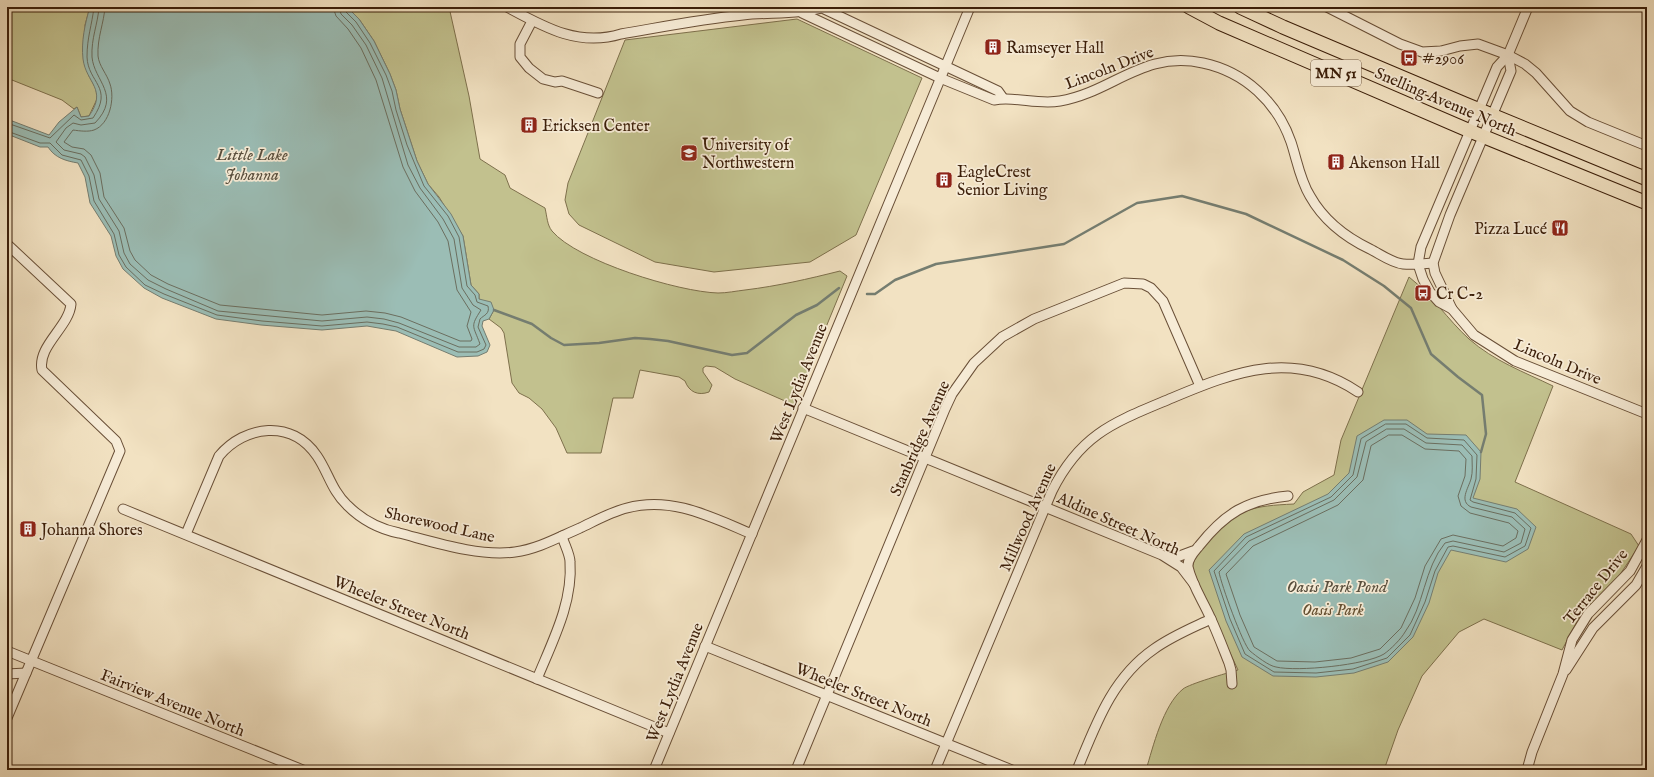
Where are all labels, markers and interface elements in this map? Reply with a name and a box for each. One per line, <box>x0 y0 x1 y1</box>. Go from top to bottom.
building icon: Ramseyer Hall <box>983 37 1003 57</box>
place label: Ramseyer Hall <box>1006 39 1105 59</box>
street label: Lincoln Drive <box>1063 43 1157 95</box>
bus stop icon: #2906 <box>1399 48 1419 68</box>
place label: #2906 <box>1422 50 1464 70</box>
road number: MN 51 <box>1311 60 1361 86</box>
street label: Snelling Avenue North <box>1371 64 1520 142</box>
building icon: Ericksen Center <box>519 115 539 135</box>
place label: Ericksen Center <box>542 117 650 137</box>
place label: University of Northwestern <box>702 136 795 174</box>
school or university icon: University of Northwestern <box>679 143 699 163</box>
water label: Little Lake Johanna <box>215 145 288 186</box>
building icon: Akenson Hall <box>1326 152 1346 172</box>
place label: Akenson Hall <box>1348 154 1440 174</box>
place label: EagleCrest Senior Living <box>957 163 1048 201</box>
building icon: EagleCrest Senior Living <box>934 170 954 190</box>
restaurant icon: Pizza Lucé <box>1550 218 1570 238</box>
place label: Pizza Lucé <box>1474 220 1547 240</box>
bus stop icon: Cr C-2 <box>1413 283 1433 303</box>
place label: Cr C-2 <box>1436 285 1483 305</box>
street label: West Lydia Avenue <box>767 321 833 446</box>
street label: Lincoln Drive <box>1510 335 1604 390</box>
street label: Stanbridge Avenue <box>886 378 955 500</box>
street label: Millwood Avenue <box>996 461 1062 575</box>
street label: Aldine Street North <box>1053 488 1183 561</box>
street label: Shorewood Lane <box>383 504 497 548</box>
building icon: Johanna Shores <box>18 519 38 539</box>
place label: Johanna Shores <box>39 521 143 541</box>
street label: Terrace Drive <box>1560 546 1633 629</box>
street label: Wheeler Street North <box>330 572 473 646</box>
water label: Oasis Park Pond <box>1287 577 1388 598</box>
park label: Oasis Park <box>1302 601 1364 621</box>
street label: West Lydia Avenue <box>643 620 709 745</box>
street label: Wheeler Street North <box>792 659 935 733</box>
street label: Fairview Avenue North <box>97 666 248 742</box>

